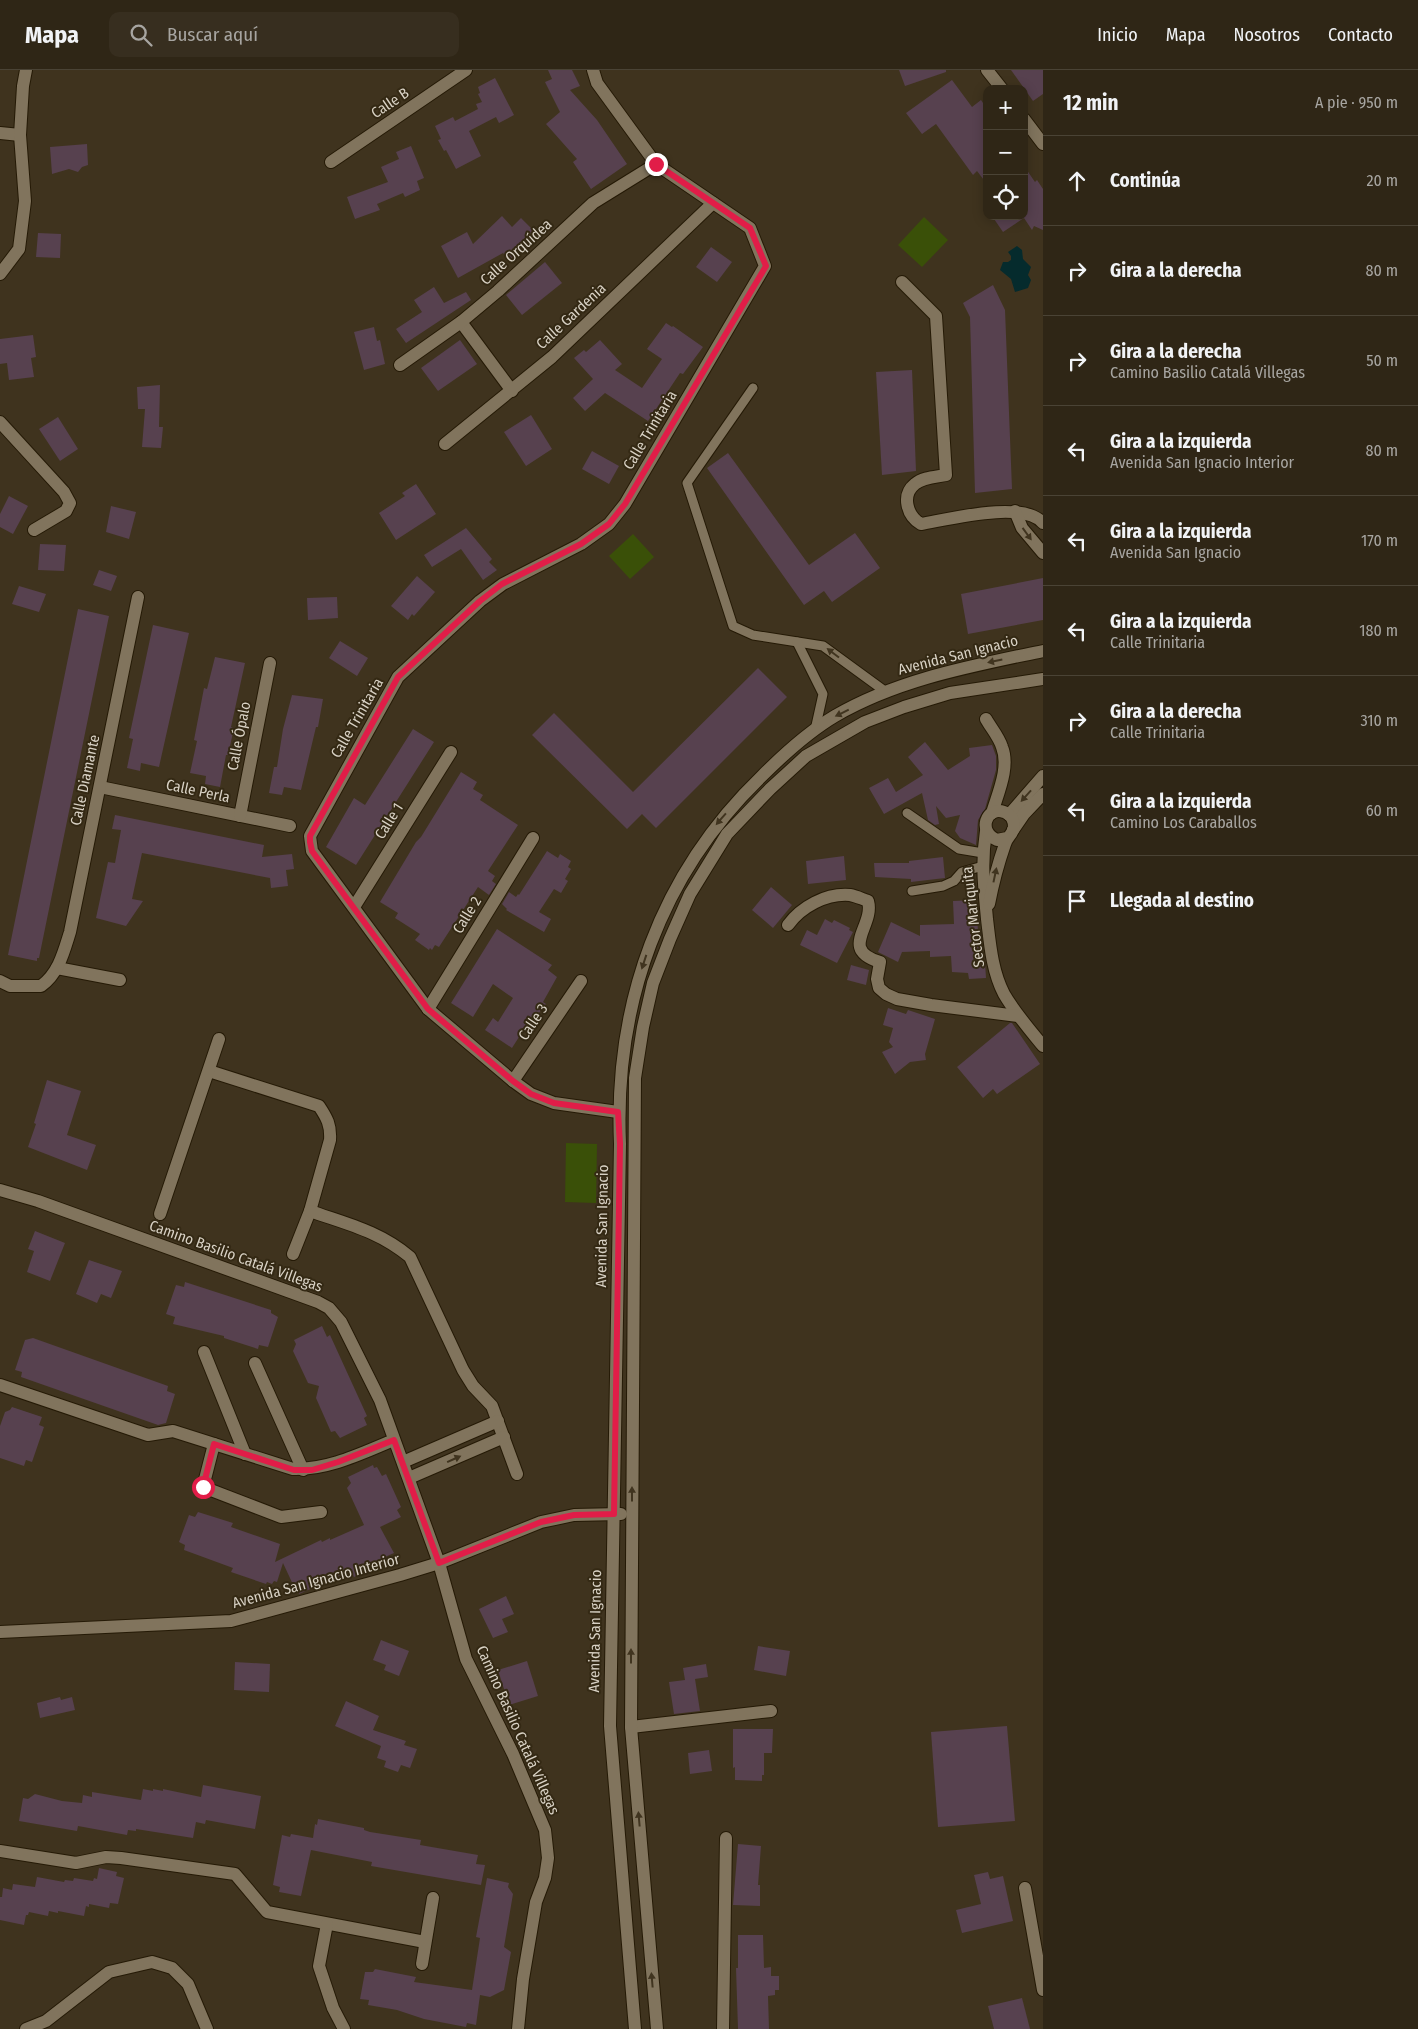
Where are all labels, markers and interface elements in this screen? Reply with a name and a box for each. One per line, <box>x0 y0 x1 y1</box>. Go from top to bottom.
search box <box>109 12 459 57</box>
text: Mapa <box>25 21 79 49</box>
icon: search <box>127 21 155 49</box>
text: Buscar aquí <box>167 23 258 46</box>
text: Inicio <box>1097 24 1138 46</box>
text: Mapa <box>1166 24 1206 46</box>
text: Nosotros <box>1234 24 1300 46</box>
text: Contacto <box>1328 24 1393 46</box>
street label: Calle B <box>368 84 412 122</box>
map controls <box>983 85 1028 220</box>
button: + <box>983 85 1028 130</box>
text: 12 min <box>1063 90 1118 116</box>
text: A pie · 950 m <box>1315 93 1398 112</box>
button: − <box>983 130 1028 175</box>
route end <box>645 153 668 176</box>
icon: ahead <box>1063 167 1091 195</box>
text: Continúa <box>1110 169 1181 192</box>
text: 20 m <box>1367 171 1398 190</box>
button: locate <box>983 175 1028 220</box>
street label: Calle Orquídea <box>477 215 555 289</box>
icon: right <box>1063 257 1091 285</box>
text: Gira a la derecha <box>1110 259 1242 282</box>
text: 80 m <box>1366 261 1398 280</box>
street label: Calle Gardenia <box>532 279 610 353</box>
text: Gira a la derecha <box>1110 340 1242 363</box>
icon: right <box>1063 347 1091 375</box>
text: 50 m <box>1366 351 1398 370</box>
text: Camino Basilio Catalá Villegas <box>1110 363 1305 382</box>
street label: Calle Trinitaria <box>619 387 681 473</box>
text: Gira a la izquierda <box>1110 430 1252 453</box>
icon: left <box>1063 437 1091 465</box>
text: 80 m <box>1366 441 1398 460</box>
text: Avenida San Ignacio Interior <box>1110 453 1294 472</box>
text: Gira a la izquierda <box>1110 520 1252 543</box>
one-way arrow <box>1022 527 1032 541</box>
icon: left <box>1063 527 1091 555</box>
text: 170 m <box>1361 531 1398 550</box>
text: Avenida San Ignacio <box>1110 543 1241 562</box>
text: Gira a la izquierda <box>1110 610 1252 633</box>
icon: left <box>1063 617 1091 645</box>
text: 180 m <box>1359 621 1398 640</box>
street label: Avenida San Ignacio <box>896 631 1020 679</box>
text: Calle Trinitaria <box>1110 633 1205 652</box>
one-way arrow <box>826 648 840 658</box>
one-way arrow <box>988 657 1003 665</box>
street label: Calle Trinitaria <box>327 675 387 761</box>
street label: Calle Ópalo <box>224 700 255 772</box>
text: Gira a la derecha <box>1110 700 1242 723</box>
icon: right <box>1063 707 1091 735</box>
one-way arrow <box>835 709 849 717</box>
text: 310 m <box>1361 711 1398 730</box>
text: Calle Trinitaria <box>1110 723 1205 742</box>
street label: Calle Diamante <box>67 733 103 827</box>
street label: Calle Perla <box>164 775 232 807</box>
one-way arrow <box>1020 789 1032 801</box>
text: Gira a la izquierda <box>1110 790 1252 813</box>
icon: left <box>1063 797 1091 825</box>
street label: Calle 1 <box>371 800 407 842</box>
text: 60 m <box>1366 801 1398 820</box>
one-way arrow <box>715 813 726 826</box>
text: Camino Los Caraballos <box>1110 813 1257 832</box>
street label: Sector Mariquita <box>958 866 988 968</box>
one-way arrow <box>991 868 999 883</box>
icon: arrive <box>1063 887 1091 915</box>
text: Llegada al destino <box>1110 889 1254 912</box>
street label: Calle 2 <box>449 893 485 937</box>
one-way arrow <box>640 954 648 969</box>
street label: Calle 3 <box>514 1000 552 1044</box>
street label: Avenida San Ignacio <box>592 1164 612 1288</box>
street label: Camino Basilio Catalá Villegas <box>147 1216 325 1296</box>
one-way arrow <box>447 1454 461 1462</box>
route start <box>192 1476 215 1499</box>
one-way arrow <box>628 1486 636 1502</box>
street label: Avenida San Ignacio Interior <box>230 1550 402 1612</box>
street label: Avenida San Ignacio <box>585 1569 605 1693</box>
street label: Camino Basilio Catalá Villegas <box>473 1643 563 1817</box>
one-way arrow <box>627 1648 635 1664</box>
one-way arrow <box>635 1810 643 1826</box>
one-way arrow <box>648 1972 656 1988</box>

